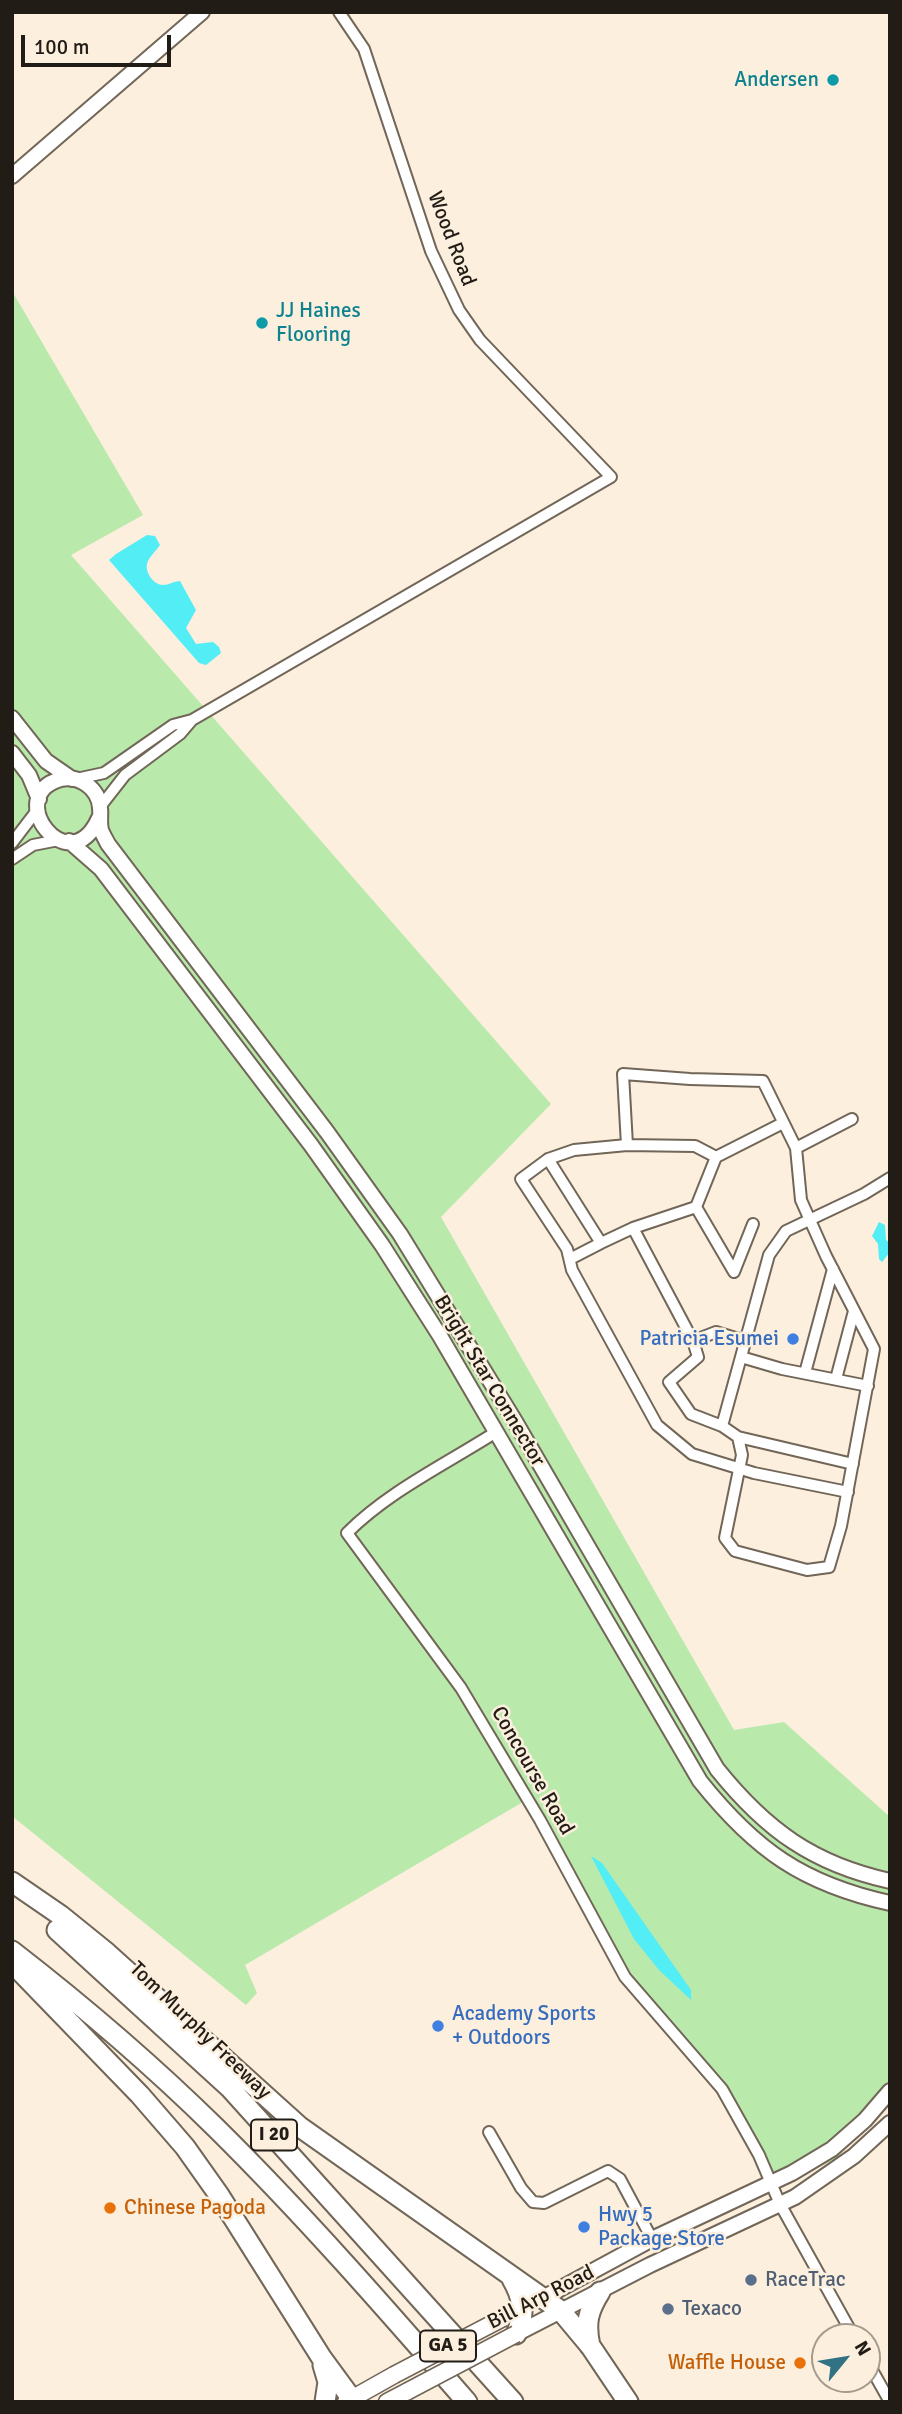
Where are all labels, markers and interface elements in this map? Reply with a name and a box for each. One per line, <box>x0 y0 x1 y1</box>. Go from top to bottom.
scale bar <box>24 21 175 65</box>
text: 100 m <box>34 34 89 60</box>
place label: Andersen <box>734 67 819 93</box>
marker: Andersen <box>825 72 841 88</box>
street label: Wood Road <box>421 188 481 290</box>
place label: JJ Haines Flooring <box>276 298 361 348</box>
marker: JJ Haines Flooring <box>254 315 270 331</box>
street label: Bright Star Connector <box>428 1291 550 1471</box>
place label: Patricia Esumei <box>639 1326 779 1352</box>
marker: Patricia Esumei <box>785 1331 801 1347</box>
street label: Concourse Road <box>485 1702 579 1840</box>
street label: Tom Murphy Freeway <box>124 1957 276 2105</box>
place label: Academy Sports + Outdoors <box>452 2001 596 2051</box>
marker: Academy Sports + Outdoors <box>430 2018 446 2034</box>
road number: I 20 <box>251 2120 297 2150</box>
place label: Chinese Pagoda <box>124 2195 266 2221</box>
marker: Chinese Pagoda <box>102 2200 118 2216</box>
place label: Hwy 5 Package Store <box>598 2202 725 2252</box>
marker: Hwy 5 Package Store <box>576 2219 592 2235</box>
street label: Bill Arp Road <box>483 2260 599 2336</box>
place label: RaceTrac <box>765 2267 846 2293</box>
marker: RaceTrac <box>743 2272 759 2288</box>
place label: Texaco <box>682 2296 742 2322</box>
marker: Texaco <box>660 2301 676 2317</box>
north arrow <box>811 2323 881 2393</box>
road number: GA 5 <box>420 2330 476 2362</box>
text: N <box>849 2337 876 2360</box>
place label: Waffle House <box>668 2350 786 2376</box>
marker: Waffle House <box>792 2355 808 2371</box>

